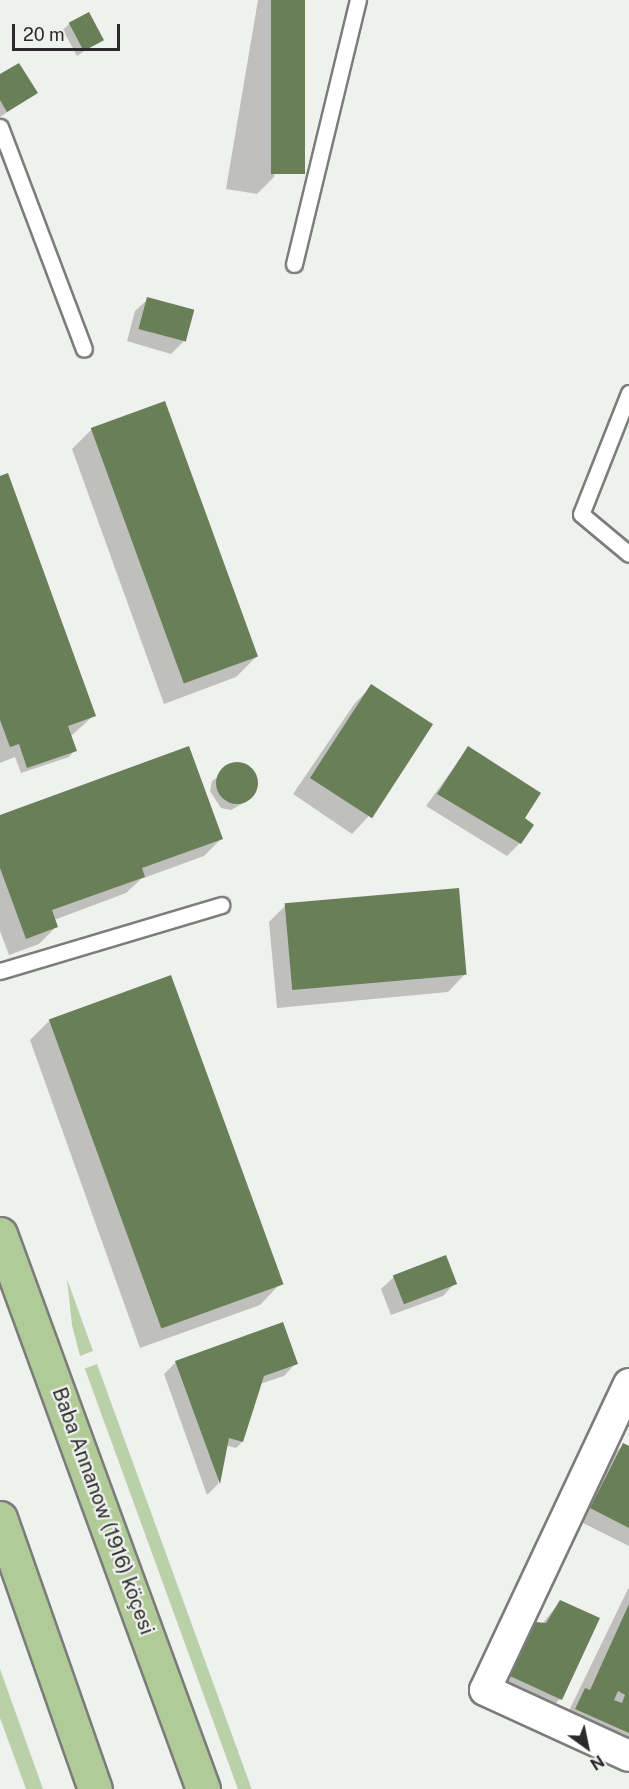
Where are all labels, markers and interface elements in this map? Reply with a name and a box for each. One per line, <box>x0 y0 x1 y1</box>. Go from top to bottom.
scale bar <box>15 12 123 50</box>
text: 20 m <box>23 24 65 45</box>
street label: Baba Annanow (1916) köçesi <box>47 1384 159 1638</box>
north arrow <box>557 1717 617 1777</box>
text: N <box>587 1751 608 1774</box>

